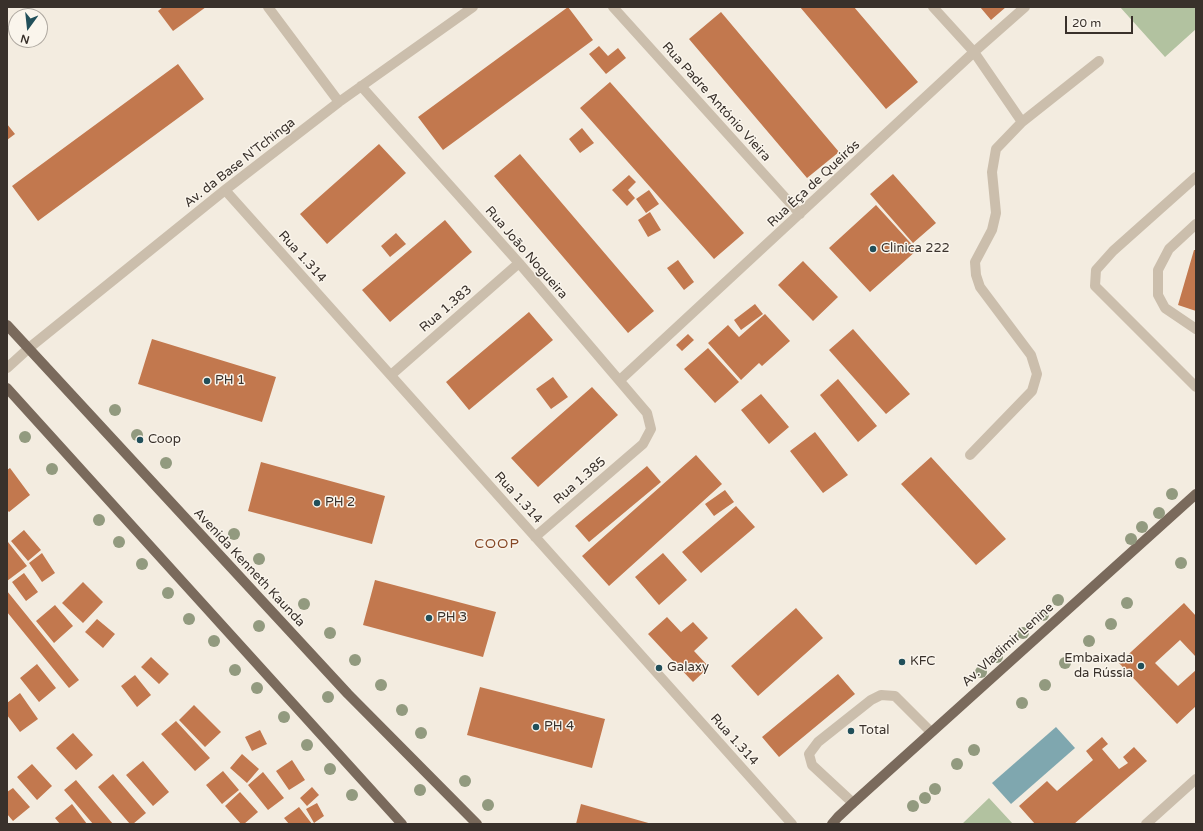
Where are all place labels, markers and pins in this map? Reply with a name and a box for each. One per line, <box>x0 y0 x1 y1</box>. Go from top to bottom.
place label: Clinica 222 <box>881 241 950 257</box>
marker: Clinica 222 <box>868 244 878 254</box>
place label: PH 1 <box>215 373 245 389</box>
marker: PH 1 <box>202 376 212 386</box>
place label: Coop <box>148 432 181 448</box>
marker: Coop <box>135 435 145 445</box>
place label: PH 2 <box>325 495 355 511</box>
marker: PH 2 <box>312 498 322 508</box>
place label: PH 3 <box>437 610 467 626</box>
marker: PH 3 <box>424 613 434 623</box>
place label: Embaixada da Rússia <box>1064 651 1133 682</box>
place label: KFC <box>910 654 935 670</box>
marker: KFC <box>897 657 907 667</box>
place label: Galaxy <box>667 660 709 676</box>
marker: Embaixada da Rússia <box>1136 661 1146 671</box>
marker: Galaxy <box>654 663 664 673</box>
place label: PH 4 <box>544 719 574 735</box>
marker: PH 4 <box>531 722 541 732</box>
place label: Total <box>859 723 889 739</box>
marker: Total <box>846 726 856 736</box>

